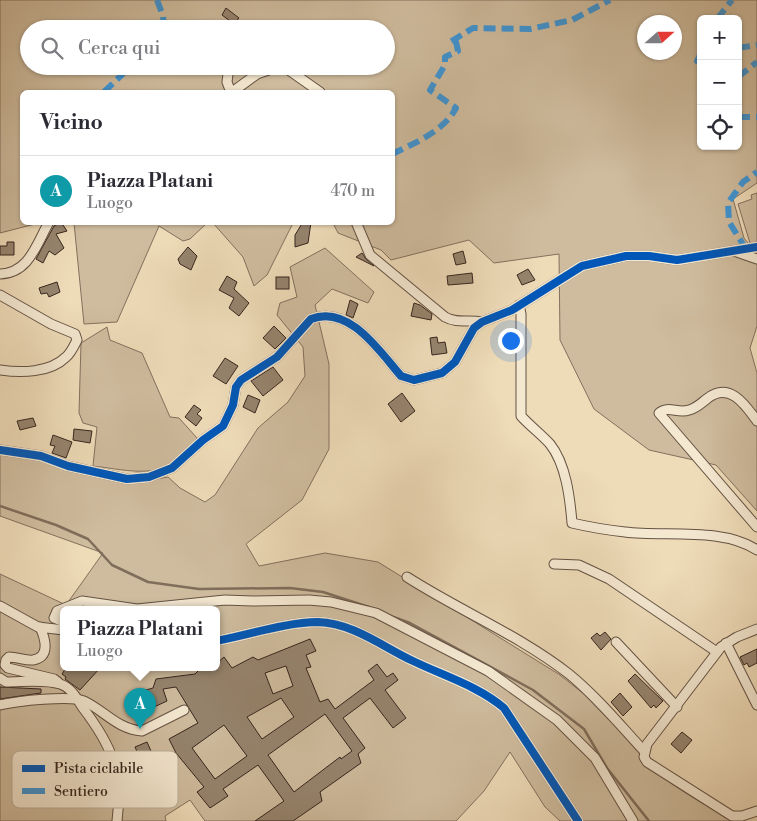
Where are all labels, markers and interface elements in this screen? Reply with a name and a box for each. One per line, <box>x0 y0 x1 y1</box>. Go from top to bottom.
north arrow <box>637 15 682 60</box>
map controls <box>697 15 742 150</box>
button: + <box>697 15 742 60</box>
search box <box>20 20 395 75</box>
icon: search <box>38 34 66 62</box>
text: Cerca qui <box>78 36 161 60</box>
button: − <box>697 60 742 105</box>
button: locate <box>697 105 742 150</box>
text: Vicino <box>40 110 103 136</box>
text: Piazza Platani <box>87 169 213 193</box>
text: A <box>50 181 62 201</box>
text: 470 m <box>331 181 375 201</box>
text: Luogo <box>87 193 133 213</box>
your location <box>498 328 524 354</box>
popup <box>60 606 220 671</box>
text: Piazza Platani <box>77 617 203 641</box>
text: Luogo <box>77 641 123 661</box>
pin: A <box>124 688 156 729</box>
legend <box>12 751 178 808</box>
text: Pista ciclabile <box>54 760 143 778</box>
text: Sentiero <box>54 783 108 801</box>

